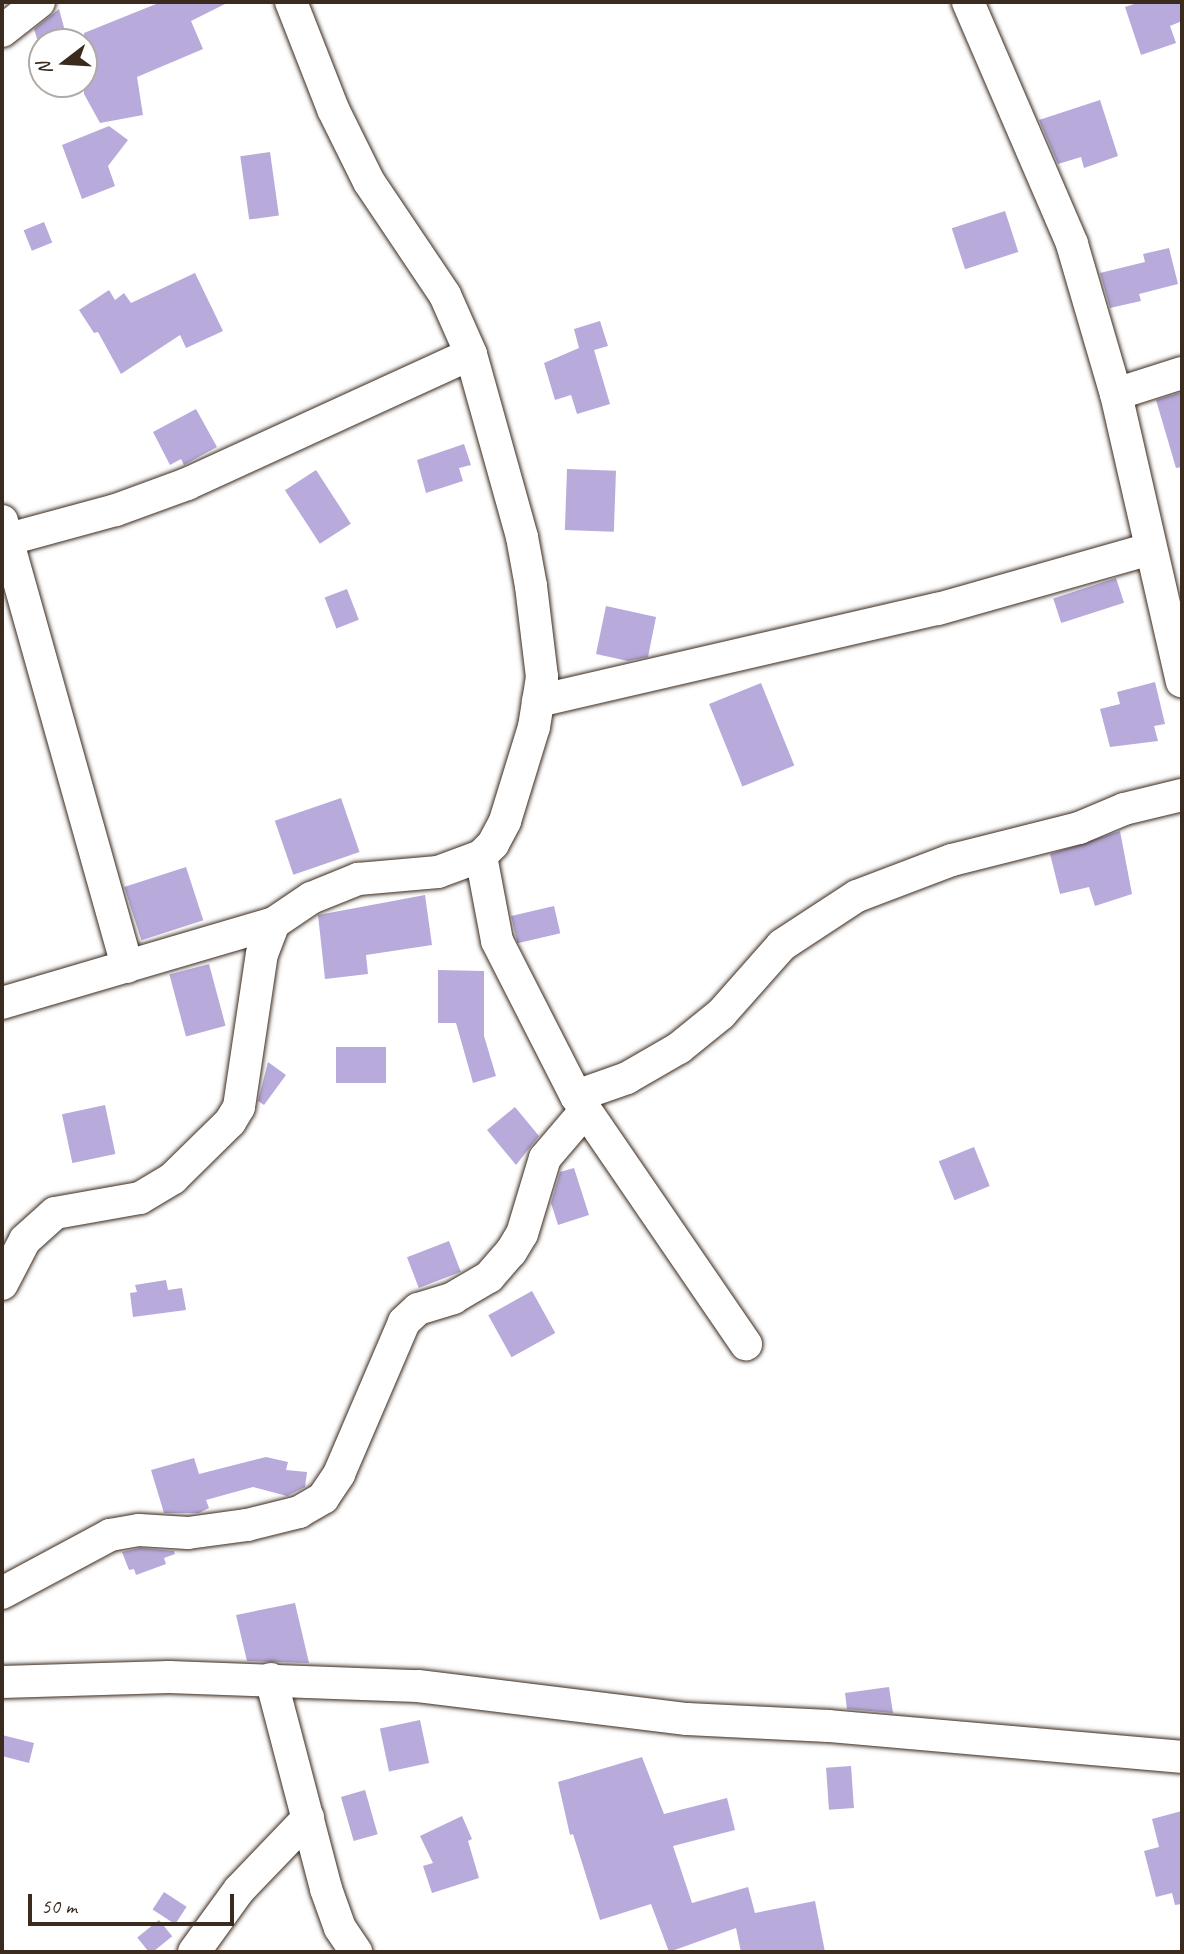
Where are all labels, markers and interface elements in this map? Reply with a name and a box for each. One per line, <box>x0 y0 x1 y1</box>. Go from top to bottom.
north arrow <box>28 28 98 98</box>
text: N <box>32 59 58 78</box>
scale bar <box>32 1881 238 1925</box>
text: 50 m <box>41 1893 77 1919</box>

